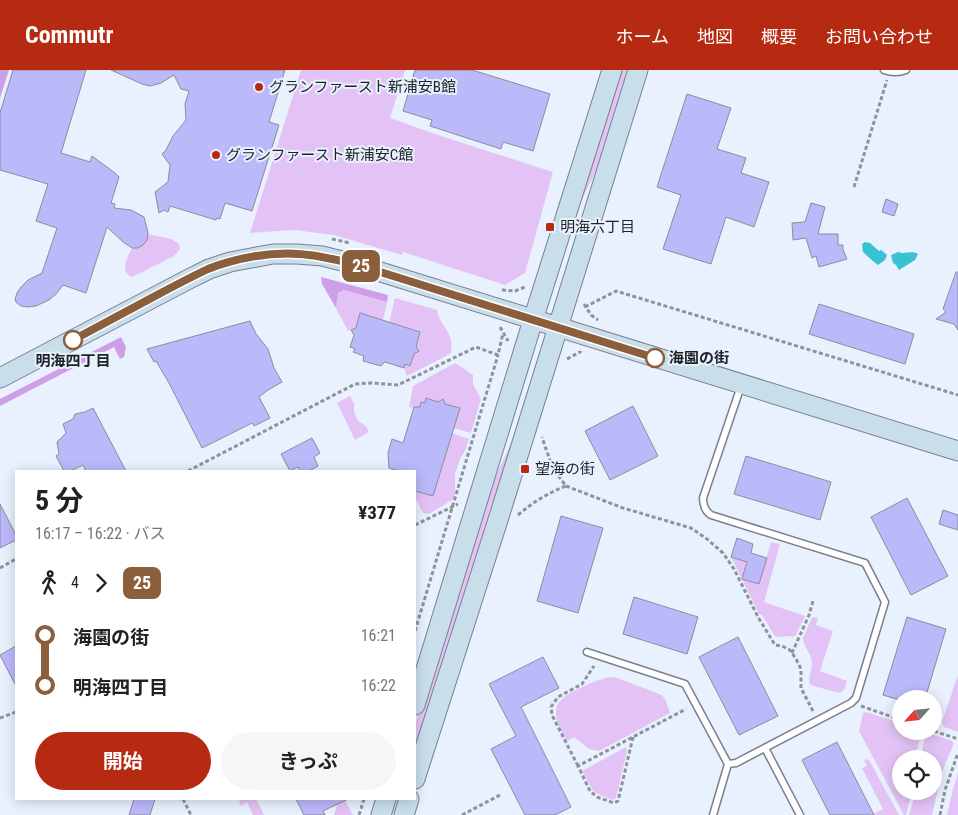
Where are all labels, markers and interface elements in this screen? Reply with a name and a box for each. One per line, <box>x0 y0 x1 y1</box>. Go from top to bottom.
text: Commutr <box>25 21 113 49</box>
text: ホーム <box>616 26 669 47</box>
text: 地図 <box>697 26 733 47</box>
text: 概要 <box>761 26 797 47</box>
text: お問い合わせ <box>825 26 933 47</box>
place label: グランファースト新浦安B館 <box>269 78 456 96</box>
marker: グランファースト新浦安B館 <box>253 81 265 93</box>
place label: グランファースト新浦安C館 <box>226 146 413 164</box>
marker: グランファースト新浦安C館 <box>210 149 222 161</box>
place label: 明海六丁目 <box>560 218 635 236</box>
marker: 明海六丁目 <box>544 221 556 233</box>
line badge: 25 <box>338 250 384 282</box>
text: 25 <box>352 255 370 276</box>
marker: 明海四丁目 <box>63 330 83 350</box>
marker: 海園の街 <box>645 348 665 368</box>
place label: 海園の街 <box>669 349 729 367</box>
place label: 明海四丁目 <box>35 352 111 370</box>
place label: 望海の街 <box>535 460 595 478</box>
marker: 望海の街 <box>519 463 531 475</box>
text: 5 分 <box>35 484 84 517</box>
text: ¥377 <box>358 501 396 524</box>
text: 16:17 – 16:22 · バス <box>35 524 165 543</box>
icon: walk <box>35 569 63 597</box>
icon: forward <box>87 569 115 597</box>
text: 25 <box>133 572 151 593</box>
text: 4 <box>71 573 79 592</box>
text: 海園の街 <box>73 626 149 649</box>
text: 16:21 <box>361 626 396 645</box>
text: 明海四丁目 <box>73 676 168 699</box>
text: 16:22 <box>361 676 396 695</box>
north arrow <box>892 690 942 740</box>
map controls <box>892 690 942 800</box>
button: 開始 <box>35 732 211 790</box>
button: きっぷ <box>221 732 396 790</box>
button: locate <box>892 750 942 800</box>

